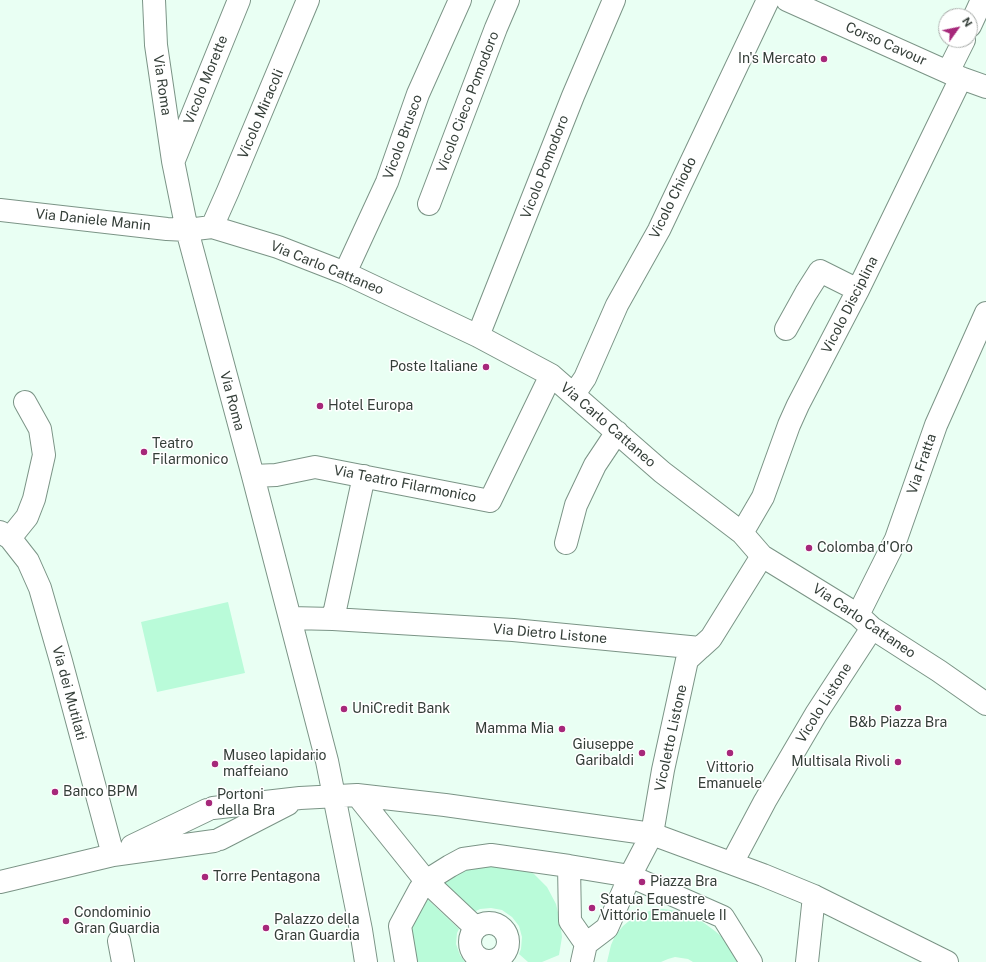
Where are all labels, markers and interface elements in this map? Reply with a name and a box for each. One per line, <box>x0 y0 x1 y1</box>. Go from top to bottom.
north arrow <box>938 8 978 48</box>
text: N <box>960 15 975 29</box>
street label: Corso Cavour <box>843 19 929 69</box>
street label: Vicolo Cieco Pomodoro <box>433 29 503 175</box>
street label: Vicolo Morette <box>180 33 232 127</box>
place label: In's Mercato <box>738 51 816 67</box>
street label: Via Roma <box>149 54 175 116</box>
marker: In's Mercato <box>819 54 829 64</box>
street label: Vicolo Miracoli <box>235 67 287 161</box>
street label: Vicolo Brusco <box>380 92 426 182</box>
street label: Vicolo Pomodoro <box>517 113 573 221</box>
street label: Vicolo Chiodo <box>646 154 700 242</box>
street label: Via Daniele Manin <box>34 206 152 234</box>
street label: Via Carlo Cattaneo <box>268 238 386 298</box>
street label: Vicolo Disciplina <box>818 254 882 356</box>
place label: Poste Italiane <box>389 359 478 375</box>
marker: Poste Italiane <box>481 362 491 372</box>
street label: Via Roma <box>216 369 248 433</box>
street label: Via Carlo Cattaneo <box>557 379 659 471</box>
place label: Hotel Europa <box>328 398 413 414</box>
marker: Hotel Europa <box>315 401 325 411</box>
street label: Via Fratta <box>904 432 940 496</box>
place label: Teatro Filarmonico <box>152 436 228 468</box>
marker: Teatro Filarmonico <box>139 447 149 457</box>
street label: Via Teatro Filarmonico <box>332 462 478 506</box>
place label: Colomba d'Oro <box>817 540 913 556</box>
marker: Colomba d'Oro <box>804 543 814 553</box>
street label: Via Carlo Cattaneo <box>809 580 919 662</box>
street label: Via Dietro Listone <box>492 621 608 647</box>
street label: Via dei Mutilati <box>48 644 90 742</box>
street label: Vicolo Listone <box>793 660 855 746</box>
street label: Vicoletto Listone <box>651 683 691 793</box>
place label: UniCredit Bank <box>352 701 450 717</box>
marker: B&b Piazza Bra <box>893 703 903 713</box>
marker: UniCredit Bank <box>339 704 349 714</box>
place label: B&b Piazza Bra <box>849 715 947 731</box>
place label: Mamma Mia <box>475 721 554 737</box>
marker: Mamma Mia <box>557 724 567 734</box>
place label: Giuseppe Garibaldi <box>573 737 634 770</box>
place label: Museo lapidario maffeiano <box>223 748 327 780</box>
marker: Giuseppe Garibaldi <box>637 748 647 758</box>
marker: Vittorio Emanuele <box>725 748 735 758</box>
place label: Multisala Rivoli <box>791 754 890 770</box>
marker: Multisala Rivoli <box>893 757 903 767</box>
marker: Museo lapidario maffeiano <box>210 759 220 769</box>
place label: Vittorio Emanuele <box>698 760 762 792</box>
place label: Banco BPM <box>63 784 138 800</box>
marker: Banco BPM <box>50 787 60 797</box>
place label: Portoni della Bra <box>217 787 275 820</box>
marker: Portoni della Bra <box>204 798 214 808</box>
place label: Torre Pentagona <box>213 869 320 885</box>
marker: Torre Pentagona <box>200 872 210 882</box>
place label: Piazza Bra <box>650 874 717 890</box>
marker: Piazza Bra <box>637 877 647 887</box>
place label: Statua Equestre Vittorio Emanuele II <box>600 892 727 924</box>
marker: Statua Equestre Vittorio Emanuele II <box>587 903 597 913</box>
place label: Condominio Gran Guardia <box>74 905 160 938</box>
place label: Palazzo della Gran Guardia <box>274 912 360 944</box>
marker: Condominio Gran Guardia <box>61 916 71 926</box>
marker: Palazzo della Gran Guardia <box>261 923 271 933</box>

